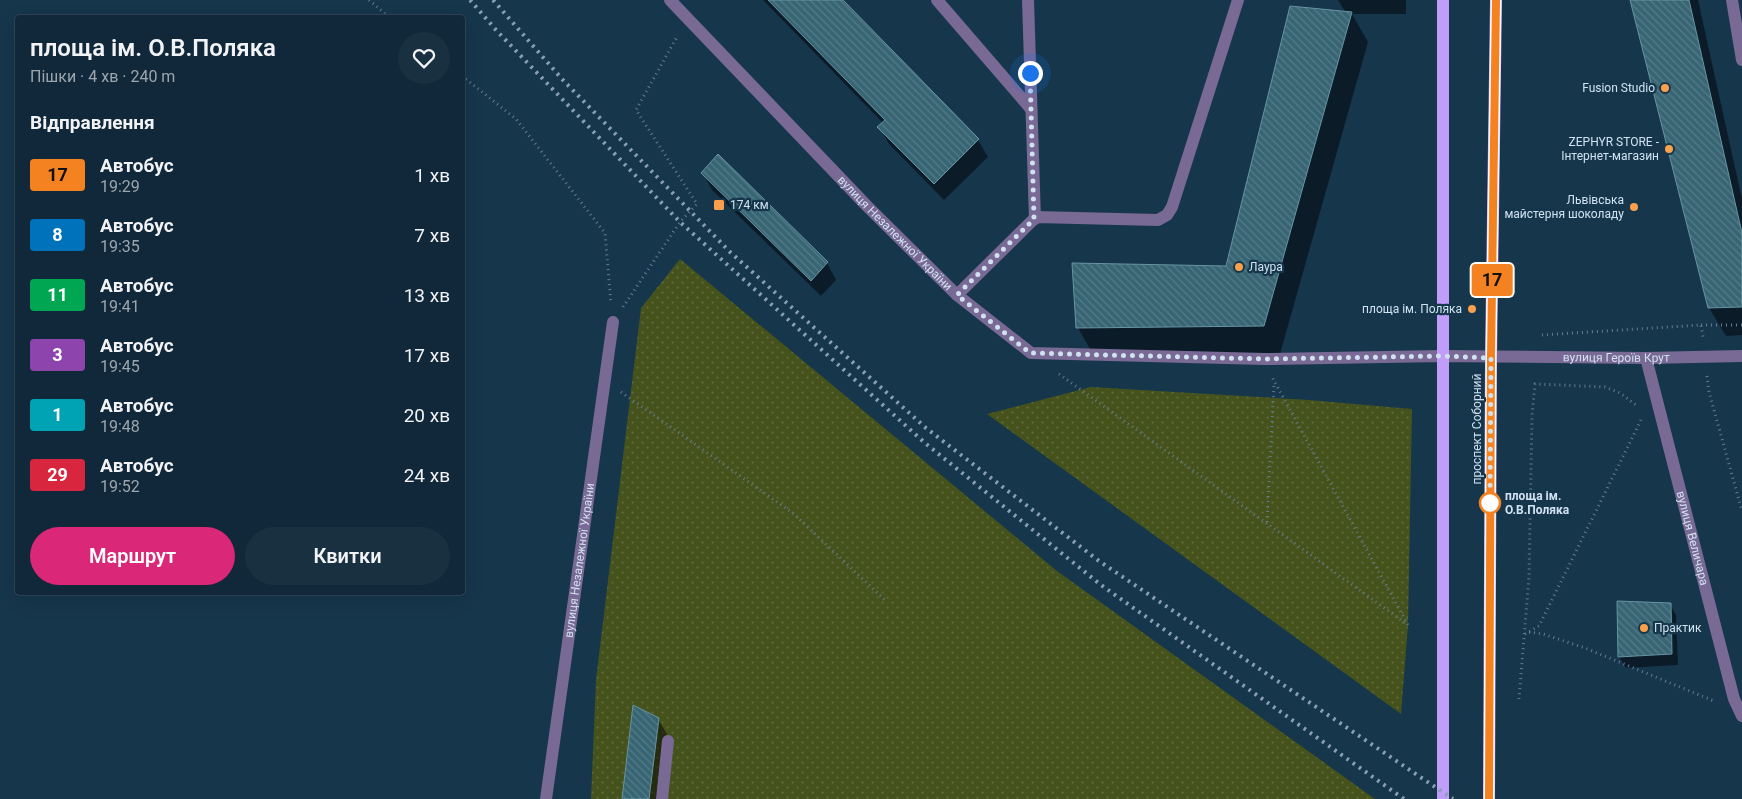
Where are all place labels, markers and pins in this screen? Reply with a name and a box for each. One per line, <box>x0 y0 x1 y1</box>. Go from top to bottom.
place label: Fusion Studio <box>1582 81 1655 95</box>
marker: Fusion Studio <box>1659 82 1671 94</box>
place label: ZEPHYR STORE - Інтернет-магазин <box>1561 135 1660 163</box>
marker: ZEPHYR STORE - Інтернет-магазин <box>1663 143 1675 155</box>
place label: Львівська майстерня шоколаду <box>1504 193 1624 221</box>
marker: 174 км <box>712 198 726 212</box>
place label: 174 км <box>730 198 769 212</box>
marker: Львівська майстерня шоколаду <box>1628 201 1640 213</box>
place label: Лаура <box>1249 260 1283 274</box>
marker: Лаура <box>1233 261 1245 273</box>
place label: площа ім. Поляка <box>1362 302 1462 316</box>
marker: площа ім. Поляка <box>1466 303 1478 315</box>
place label: площа ім. О.В.Поляка <box>1505 489 1570 517</box>
marker: площа ім. О.В.Поляка <box>1479 492 1501 514</box>
place label: Практик <box>1654 621 1702 635</box>
marker: Практик <box>1638 622 1650 634</box>

